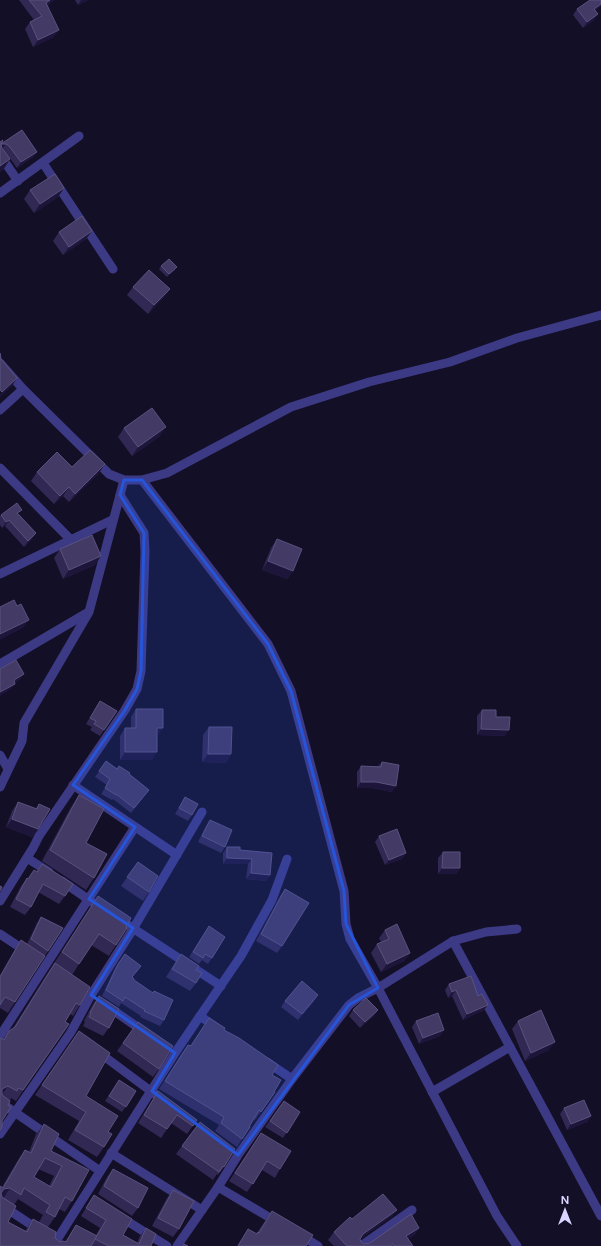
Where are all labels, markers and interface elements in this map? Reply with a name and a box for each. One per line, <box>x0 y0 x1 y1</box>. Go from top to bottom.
north arrow <box>545 1190 585 1230</box>
text: N <box>561 1194 569 1207</box>

